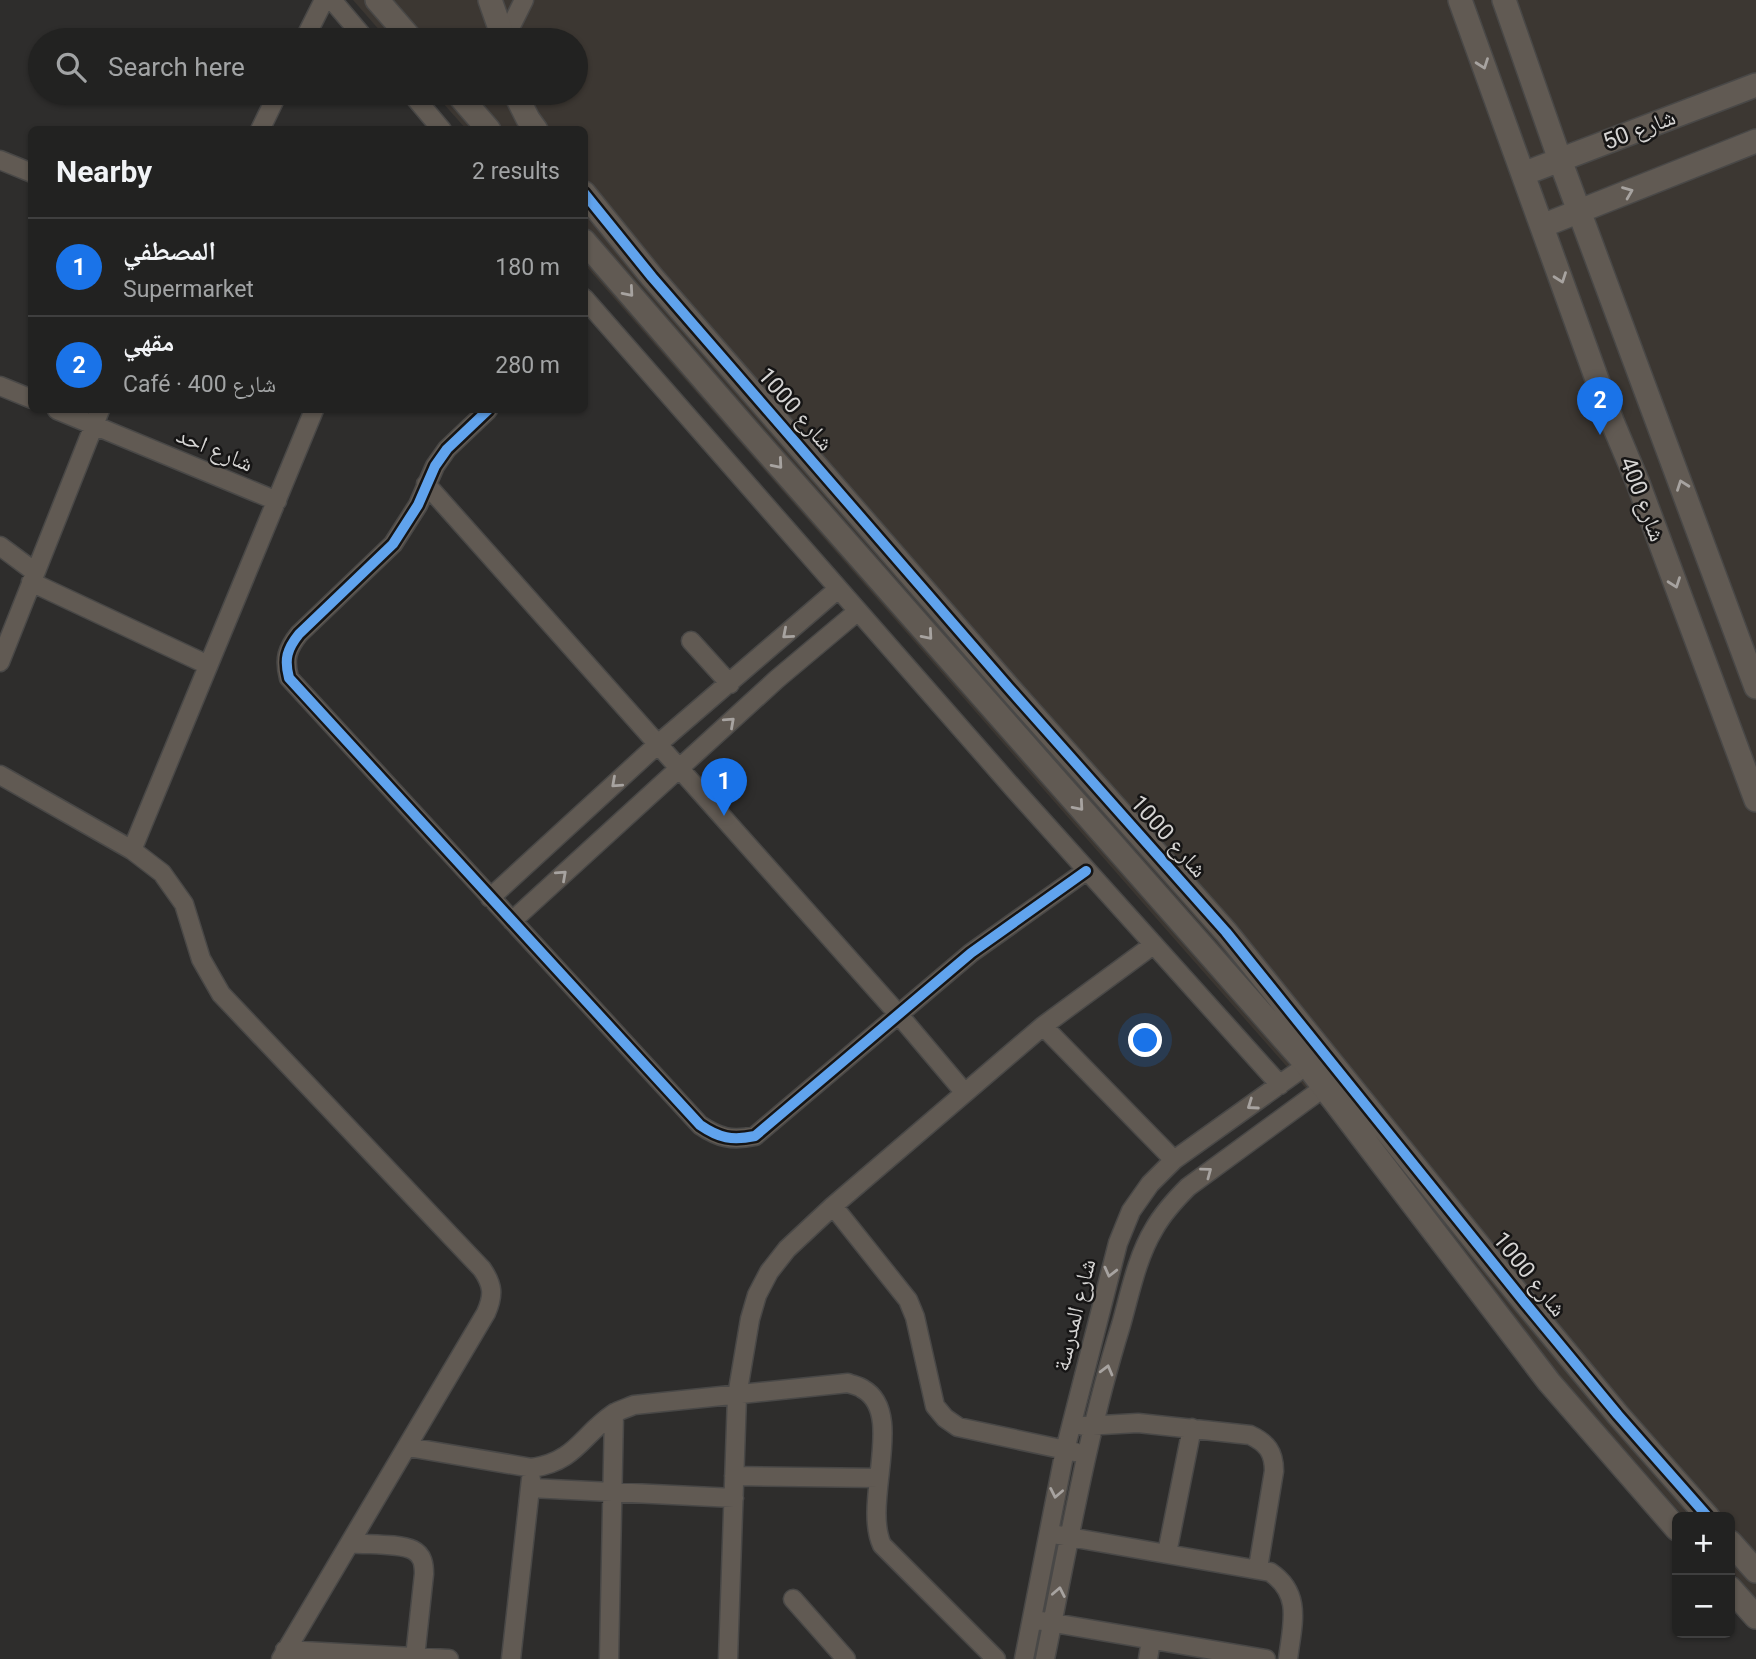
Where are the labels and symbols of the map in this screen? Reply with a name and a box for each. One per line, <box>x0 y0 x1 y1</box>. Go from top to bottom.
one-way arrow <box>1475 58 1489 70</box>
street label: شارع 50 <box>1599 103 1680 156</box>
one-way arrow <box>1621 186 1633 200</box>
one-way arrow <box>1552 272 1566 284</box>
one-way arrow <box>621 284 633 297</box>
street label: شارع 1000 <box>751 362 839 457</box>
pin: 2 <box>1577 377 1623 435</box>
street label: شارع احد <box>172 421 257 479</box>
street label: شارع 400 <box>1613 453 1671 546</box>
one-way arrow <box>770 456 782 469</box>
one-way arrow <box>1676 480 1690 492</box>
one-way arrow <box>1667 576 1681 588</box>
one-way arrow <box>782 625 795 638</box>
one-way arrow <box>920 627 933 640</box>
one-way arrow <box>722 718 735 730</box>
pin: 1 <box>701 758 747 816</box>
one-way arrow <box>611 775 624 787</box>
street label: شارع 1000 <box>1124 790 1213 884</box>
one-way arrow <box>1071 797 1083 810</box>
one-way arrow <box>554 871 567 884</box>
your location <box>1128 1023 1162 1057</box>
one-way arrow <box>1247 1097 1260 1109</box>
one-way arrow <box>1200 1168 1212 1180</box>
street label: شارع 1000 <box>1487 1227 1572 1323</box>
street label: شارع المدرسة <box>1048 1256 1102 1374</box>
one-way arrow <box>1104 1266 1118 1278</box>
one-way arrow <box>1099 1364 1113 1376</box>
one-way arrow <box>1050 1487 1065 1499</box>
one-way arrow <box>1050 1586 1065 1598</box>

